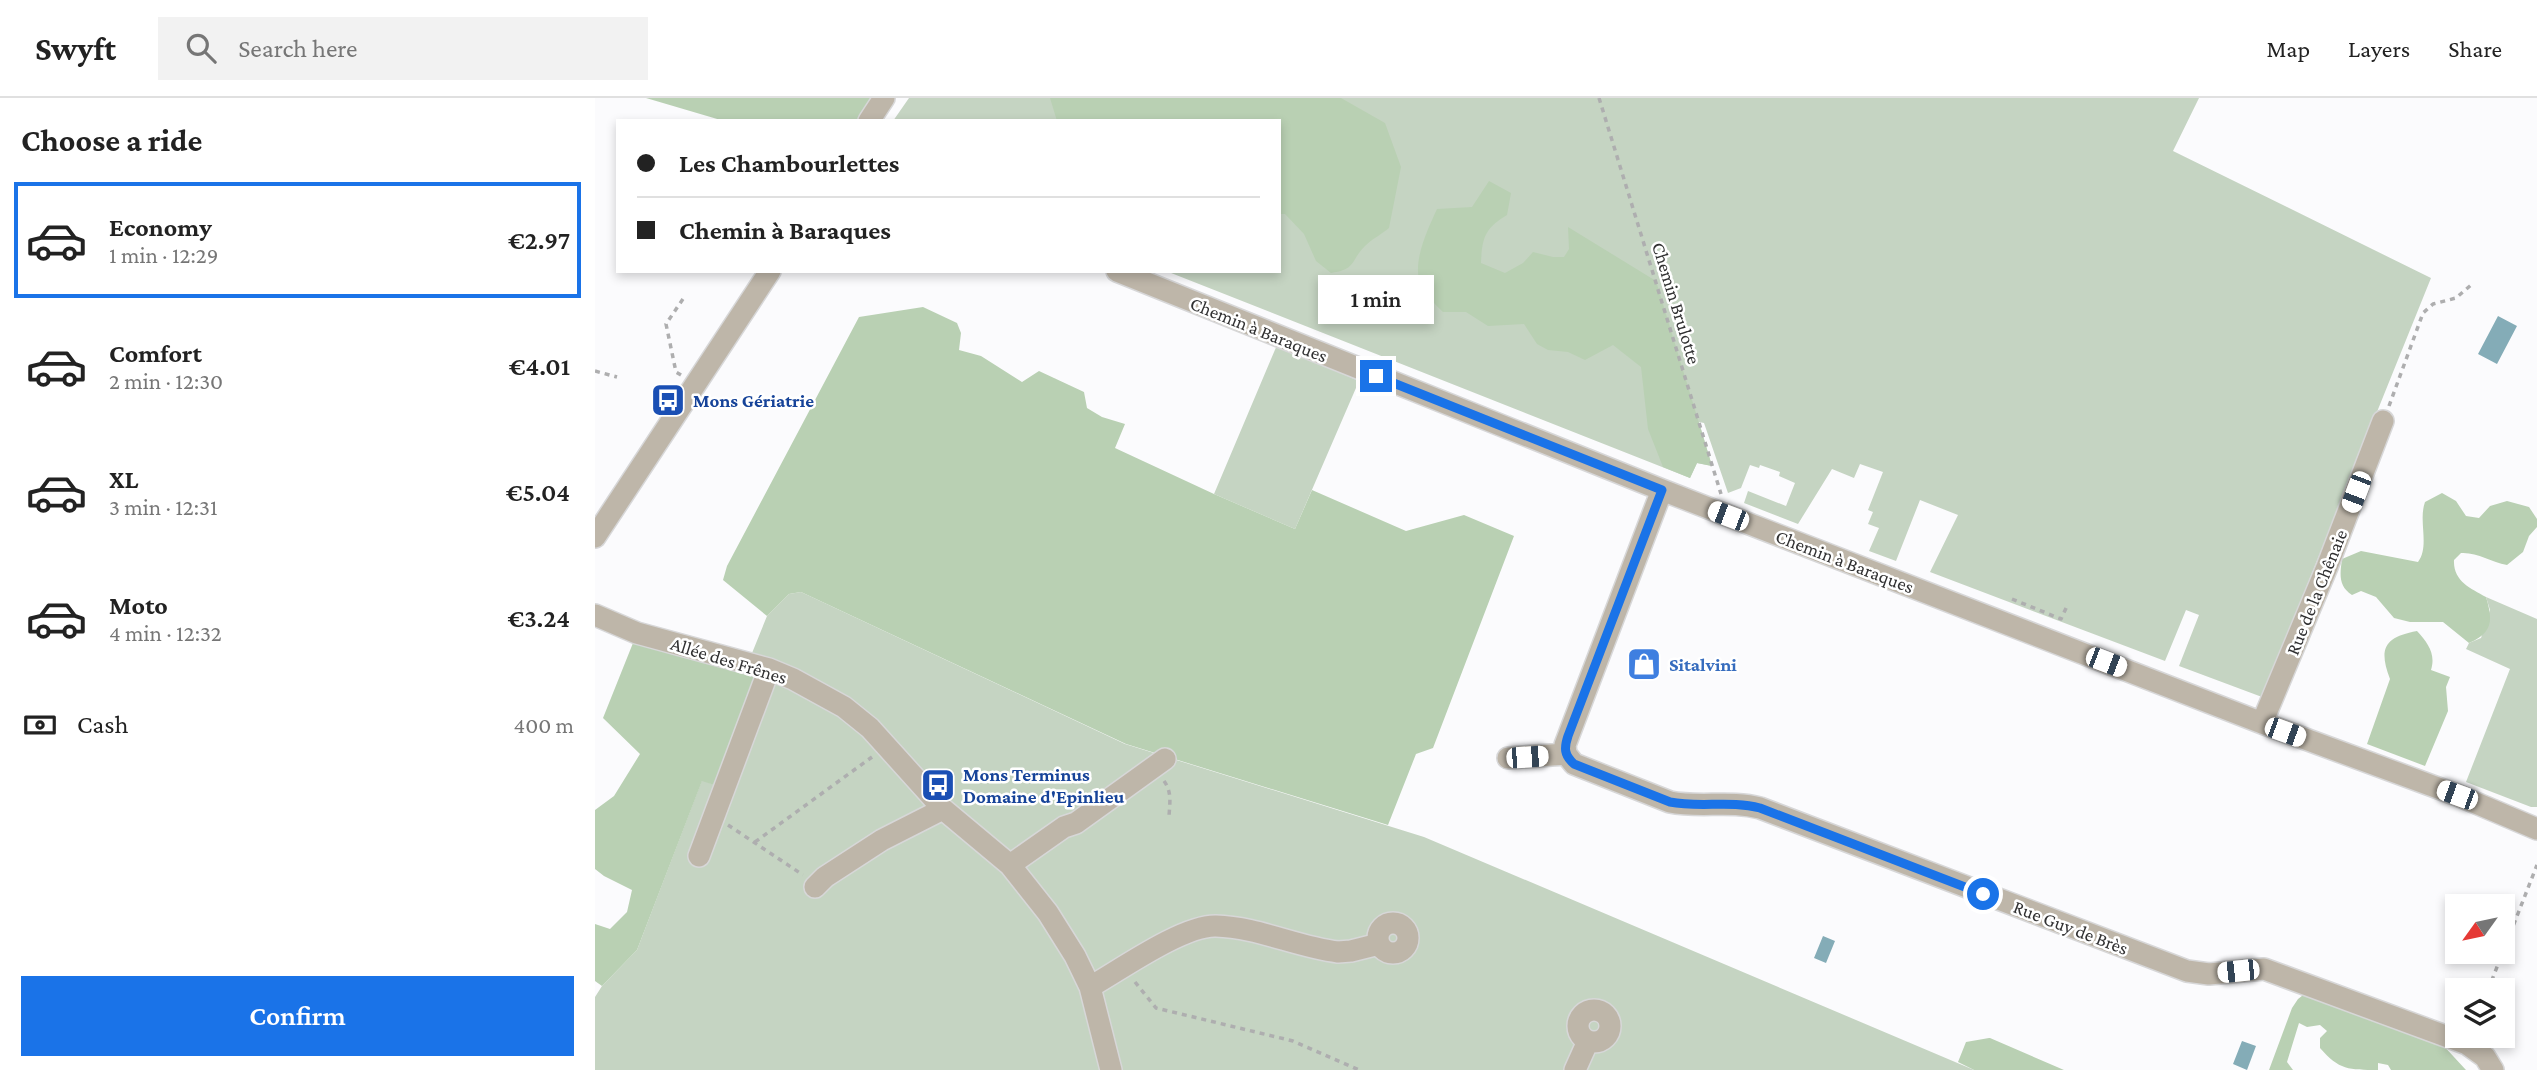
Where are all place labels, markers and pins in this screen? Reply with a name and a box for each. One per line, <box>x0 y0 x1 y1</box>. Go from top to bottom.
bus stop icon: Mons Gériatrie <box>649 381 687 419</box>
place label: Mons Gériatrie <box>693 390 814 411</box>
shop icon: Sitalvini <box>1625 645 1663 683</box>
place label: Sitalvini <box>1669 654 1737 675</box>
place label: Mons Terminus Domaine d'Epinlieu <box>963 764 1124 807</box>
bus stop icon: Mons Terminus Domaine d'Epinlieu <box>919 766 957 804</box>

